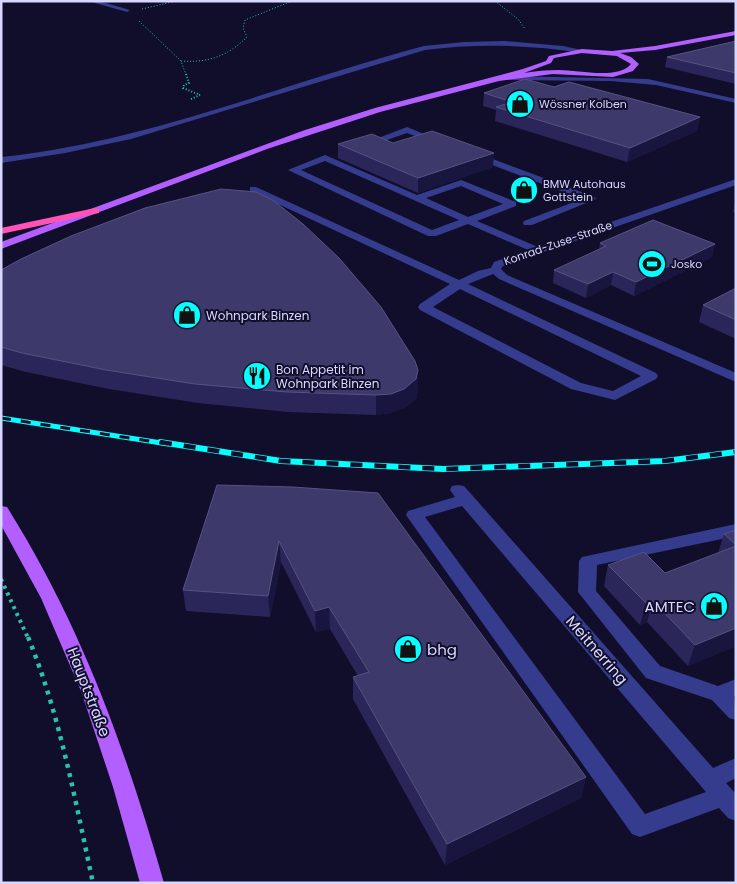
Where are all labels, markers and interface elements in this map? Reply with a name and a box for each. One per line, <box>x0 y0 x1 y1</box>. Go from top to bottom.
shop icon: Wössner Kolben <box>505 89 535 119</box>
place label: Wössner Kolben <box>539 96 627 112</box>
shop icon: BMW Autohaus Gottstein <box>509 175 539 205</box>
place label: BMW Autohaus Gottstein <box>543 176 626 205</box>
street label: Konrad-Zuse-Straße <box>502 217 614 269</box>
sports icon: Josko <box>637 249 667 279</box>
place label: Josko <box>671 256 702 272</box>
shop icon: Wohnpark Binzen <box>172 300 202 330</box>
place label: Wohnpark Binzen <box>206 307 309 324</box>
restaurant icon: Bon Appetit im Wohnpark Binzen <box>242 361 272 391</box>
place label: Bon Appetit im Wohnpark Binzen <box>276 361 379 392</box>
shop icon: AMTEC <box>699 591 729 621</box>
place label: AMTEC <box>645 596 695 617</box>
street label: Meitnerring <box>561 611 633 689</box>
shop icon: bhg <box>393 634 423 664</box>
place label: bhg <box>427 639 457 660</box>
street label: Hauptstraße <box>62 644 116 740</box>

